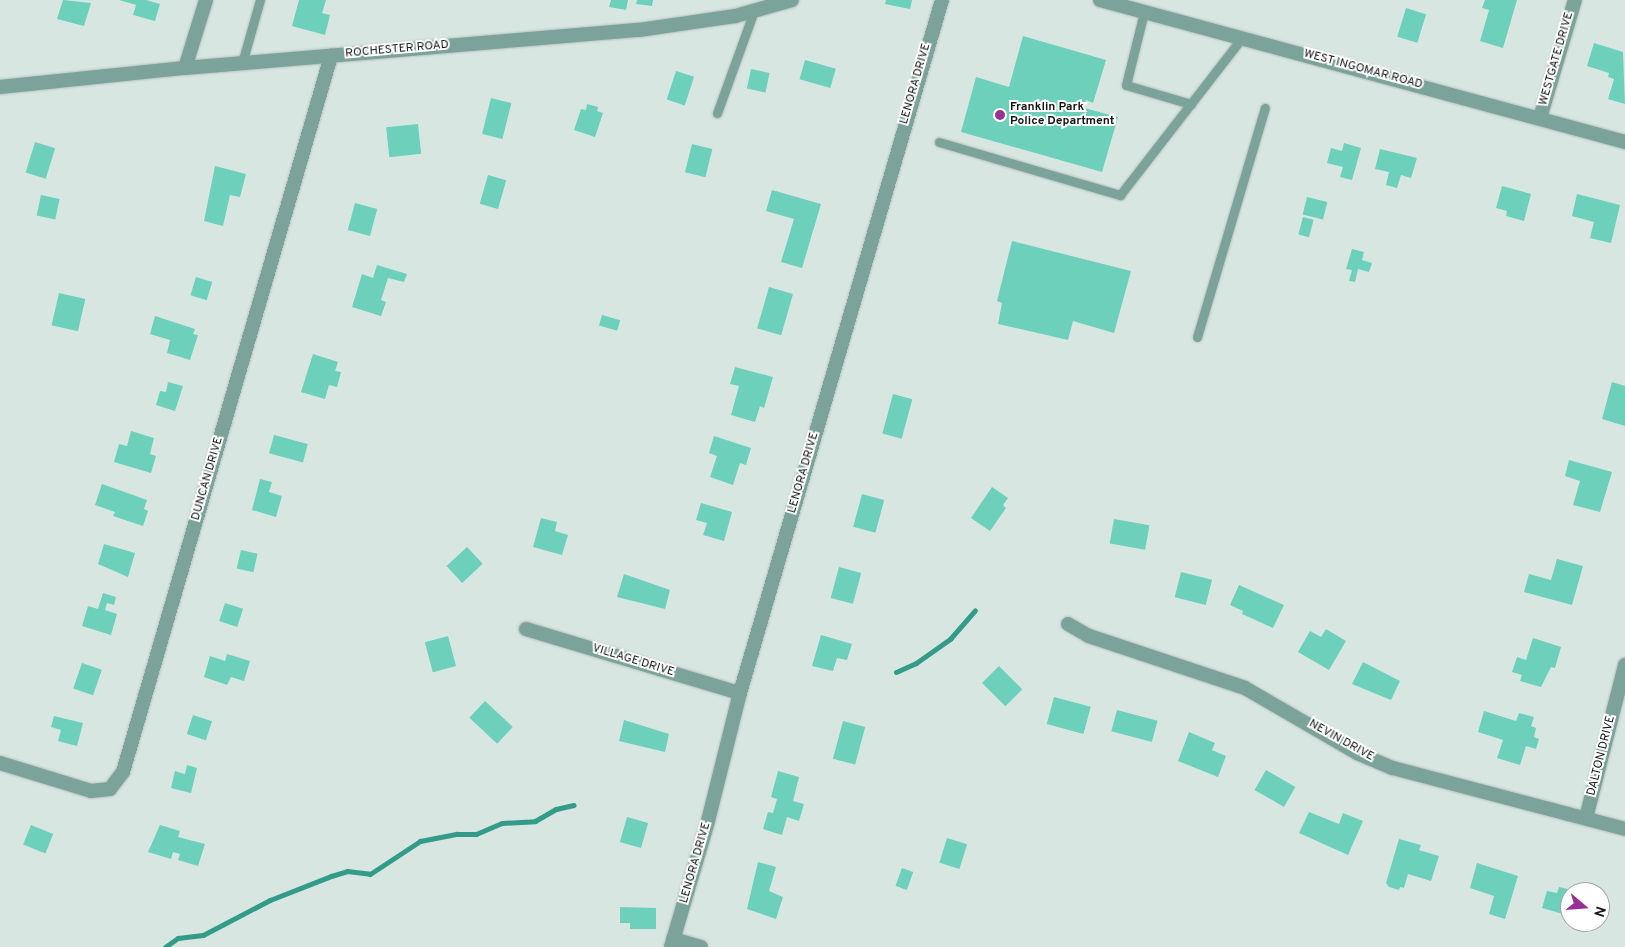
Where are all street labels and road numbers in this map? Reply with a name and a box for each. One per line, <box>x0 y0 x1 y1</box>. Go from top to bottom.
street label: WESTGATE DRIVE <box>1537 11 1577 107</box>
street label: ROCHESTER ROAD <box>345 38 449 62</box>
street label: LENORA DRIVE <box>898 42 934 126</box>
street label: WEST INGOMAR ROAD <box>1302 47 1424 93</box>
street label: LENORA DRIVE <box>786 431 822 515</box>
street label: DUNCAN DRIVE <box>189 436 227 522</box>
street label: VILLAGE DRIVE <box>590 642 676 680</box>
street label: DALTON DRIVE <box>1585 714 1619 798</box>
street label: NEVIN DRIVE <box>1306 717 1376 765</box>
street label: LENORA DRIVE <box>678 821 714 905</box>

